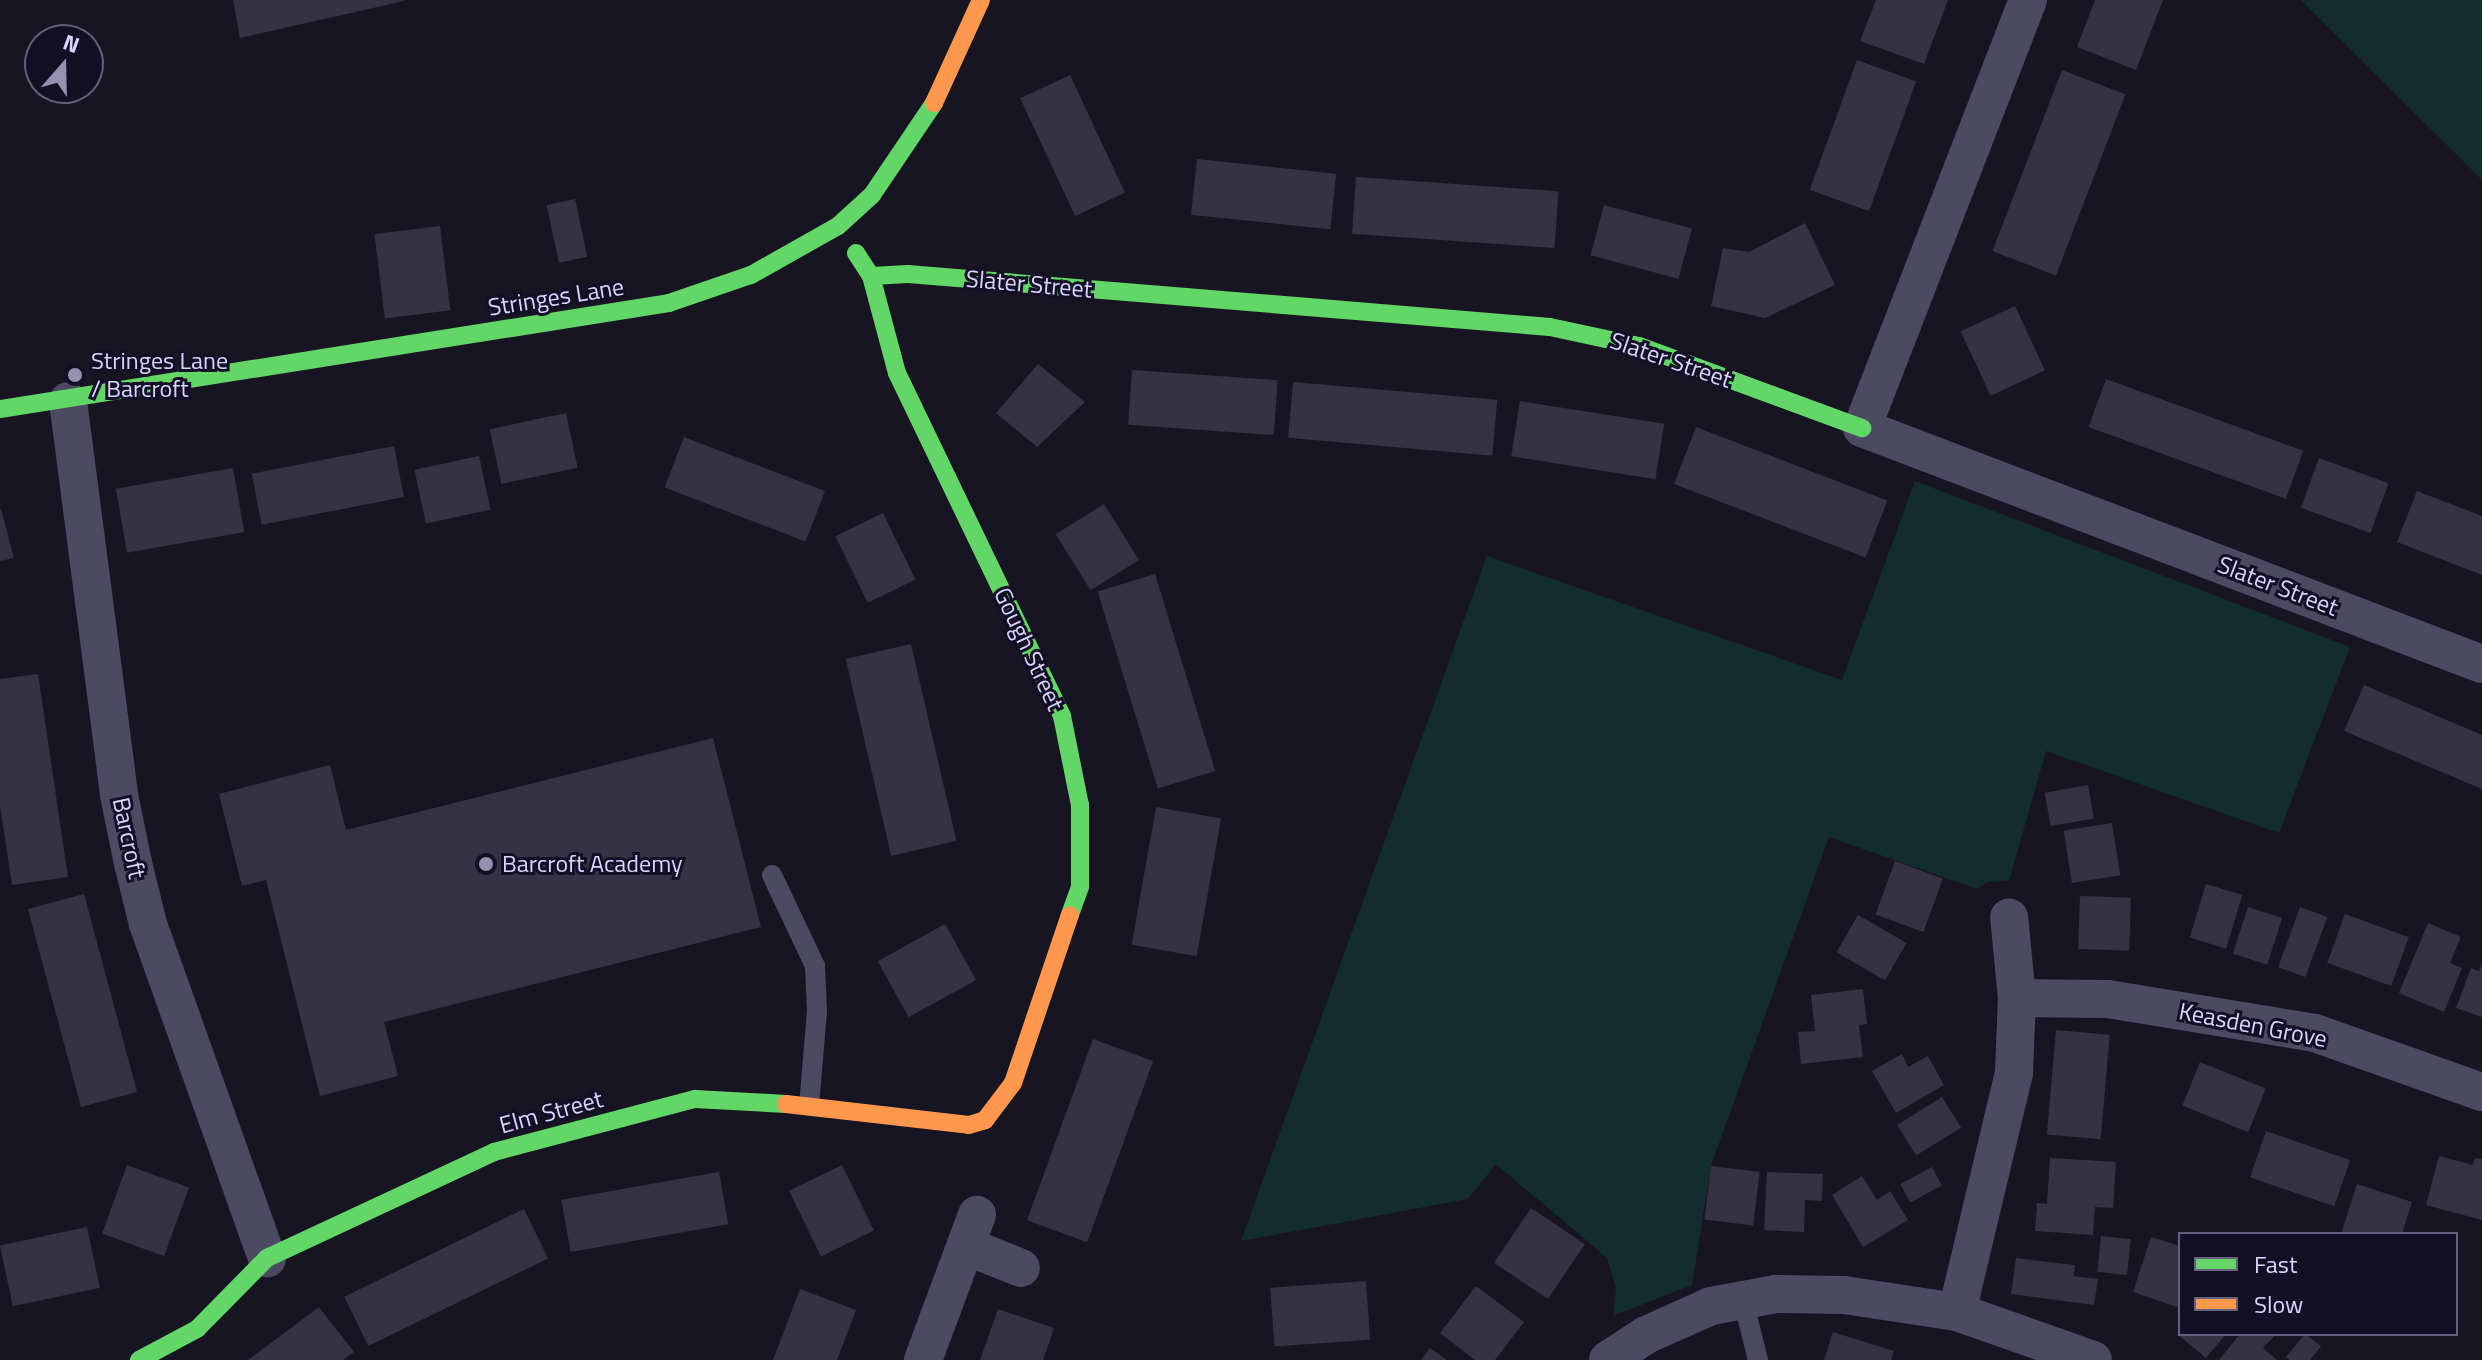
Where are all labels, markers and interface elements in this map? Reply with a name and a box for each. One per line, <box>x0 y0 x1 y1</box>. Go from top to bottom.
north arrow <box>24 24 104 104</box>
text: N <box>59 25 85 62</box>
street label: Slater Street <box>965 264 1093 304</box>
street label: Stringes Lane <box>486 272 626 322</box>
street label: Slater Street <box>1606 326 1736 394</box>
place label: Stringes Lane / Barcroft <box>91 347 228 403</box>
marker: Stringes Lane / Barcroft <box>66 366 84 384</box>
street label: Slater Street <box>2214 550 2342 622</box>
street label: Gough Street <box>988 583 1070 715</box>
street label: Barcroft <box>106 795 152 881</box>
place label: Barcroft Academy <box>502 850 683 878</box>
marker: Barcroft Academy <box>477 855 495 873</box>
street label: Keasden Grove <box>2176 997 2330 1053</box>
street label: Elm Street <box>496 1084 606 1140</box>
legend <box>2178 1232 2458 1336</box>
text: Fast <box>2254 1246 2297 1282</box>
text: Slow <box>2254 1286 2303 1322</box>

